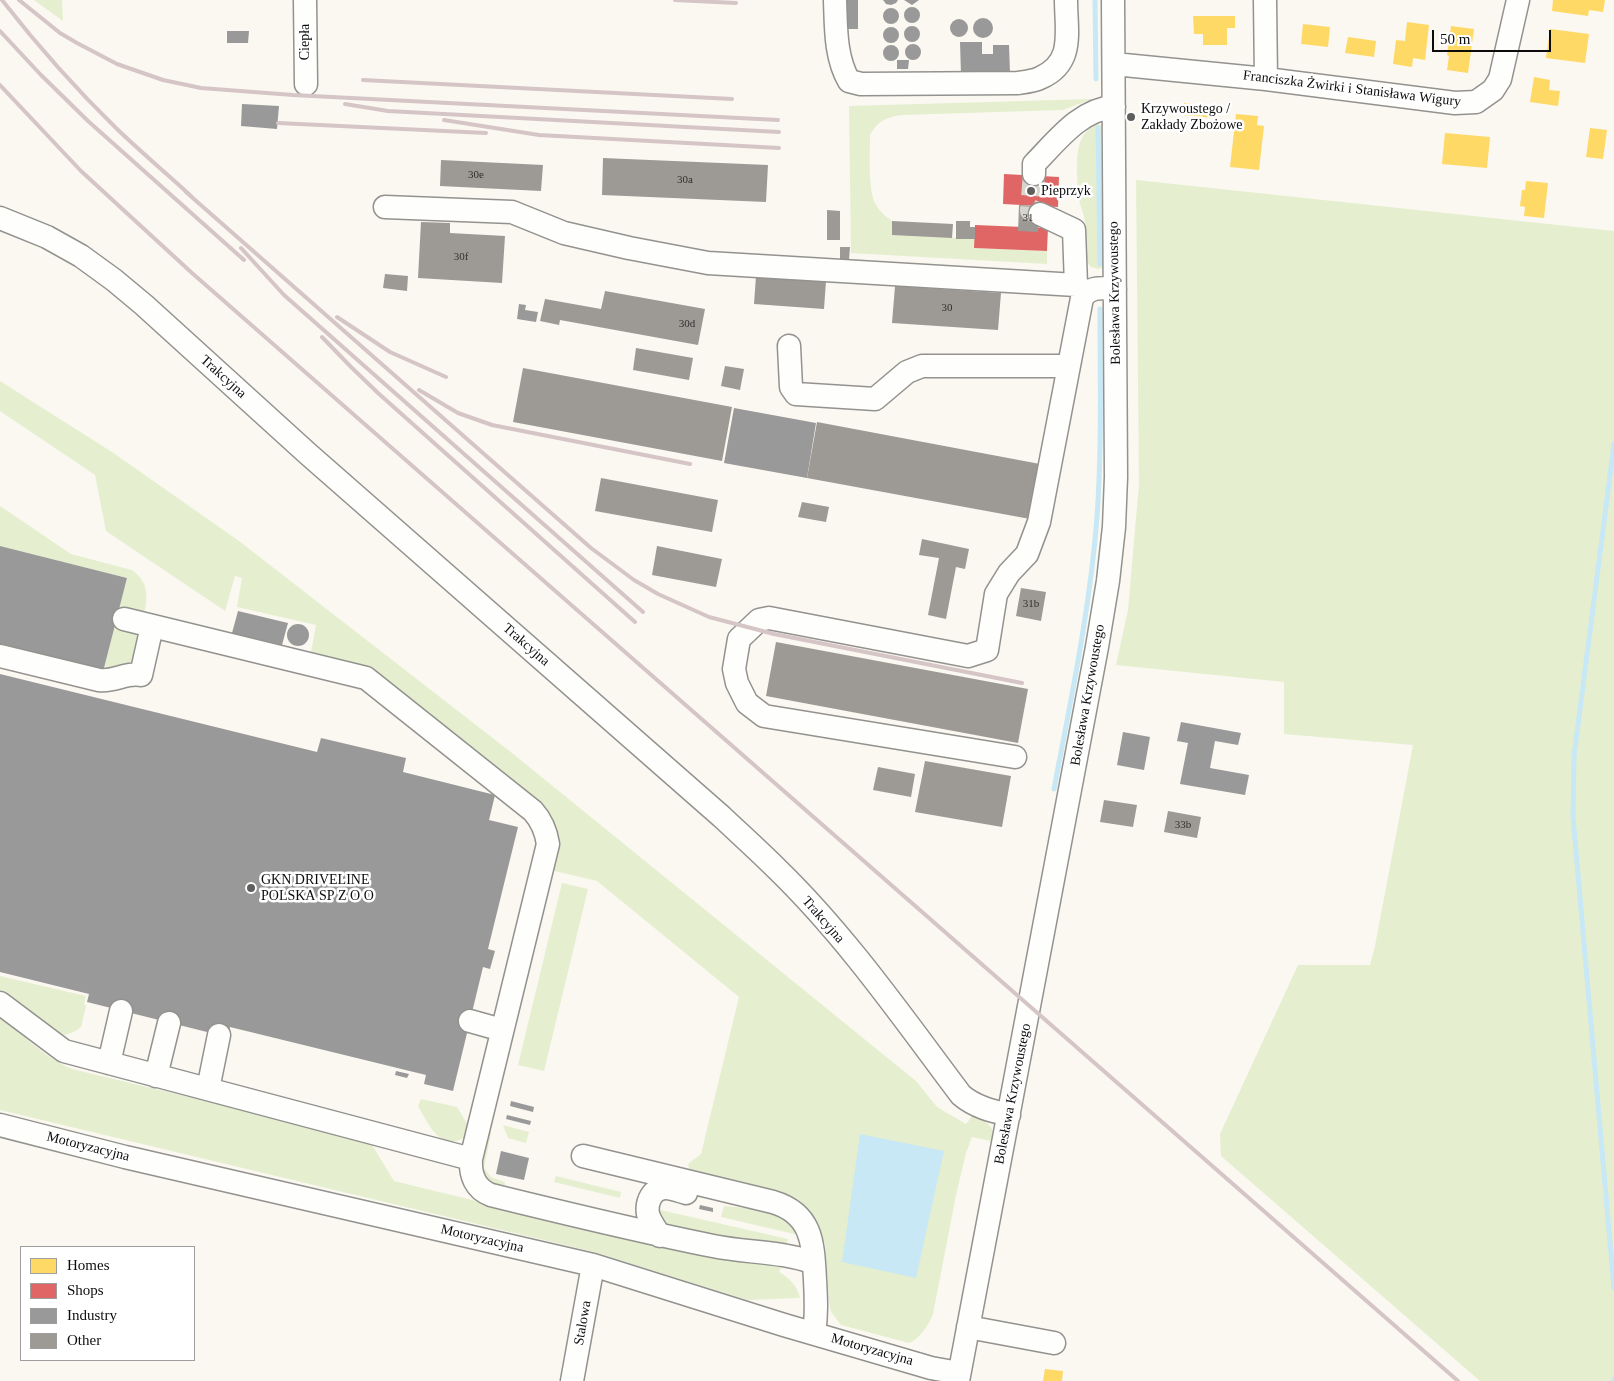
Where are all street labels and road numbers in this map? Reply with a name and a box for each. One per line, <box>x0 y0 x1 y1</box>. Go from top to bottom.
street label: Ciepła <box>297 24 313 60</box>
street label: Franciszka Żwirki i Stanisława Wigury <box>1242 67 1462 111</box>
street label: Bolesława Krzywoustego <box>1105 221 1125 365</box>
street label: Trakcyjna <box>196 352 250 402</box>
street label: Trakcyjna <box>499 620 553 670</box>
street label: Bolesława Krzywoustego <box>1067 623 1109 767</box>
street label: Trakcyjna <box>798 893 848 947</box>
street label: Bolesława Krzywoustego <box>991 1022 1035 1166</box>
street label: Motoryzacyjna <box>45 1129 131 1165</box>
street label: Motoryzacyjna <box>439 1221 525 1257</box>
street label: Stalowa <box>571 1299 595 1347</box>
street label: Motoryzacyjna <box>829 1330 915 1370</box>

